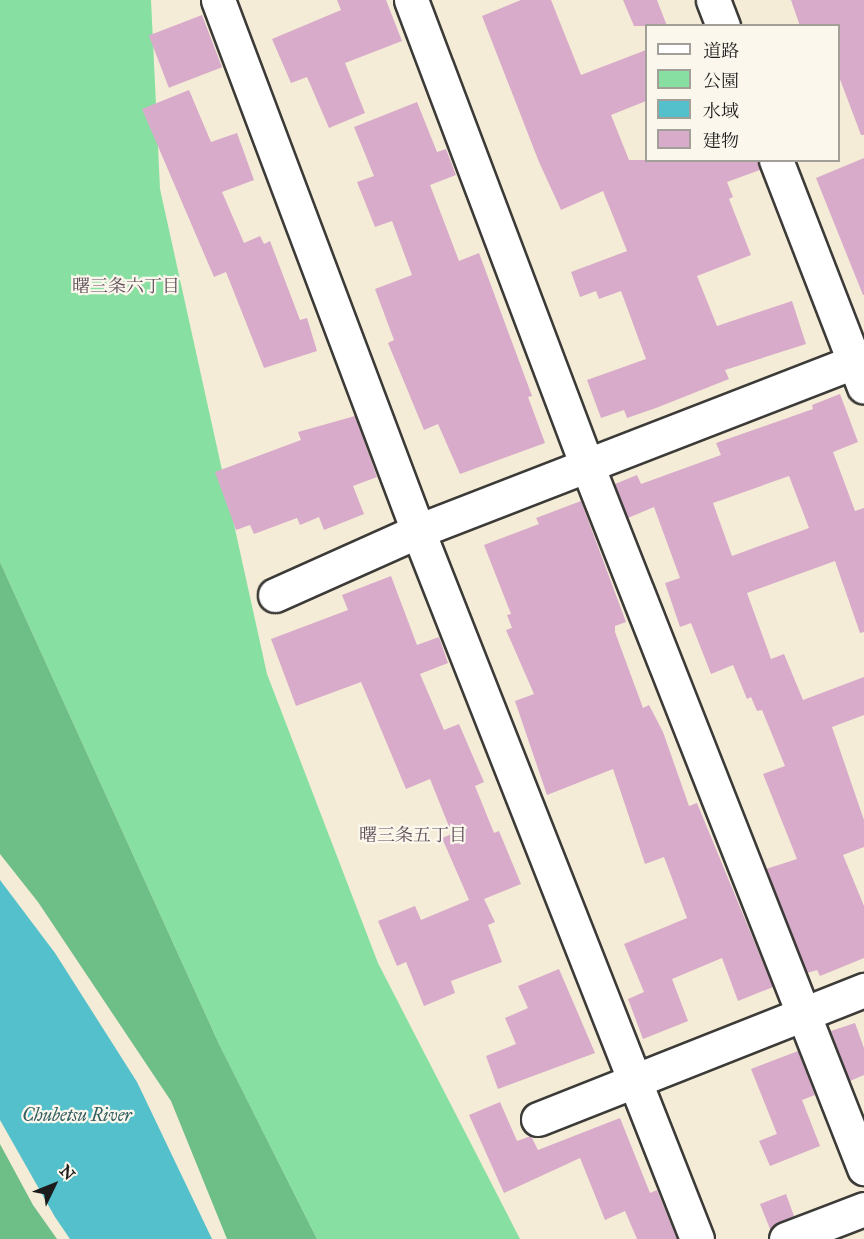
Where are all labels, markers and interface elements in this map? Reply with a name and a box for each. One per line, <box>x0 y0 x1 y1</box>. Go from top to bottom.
legend <box>645 24 840 162</box>
text: 道路 <box>703 40 739 62</box>
text: 公園 <box>703 70 739 92</box>
text: 水域 <box>703 100 739 122</box>
text: 建物 <box>703 130 739 152</box>
district label: 曙三条六丁目 <box>72 275 180 297</box>
district label: 曙三条五丁目 <box>359 824 467 846</box>
water label: Chubetsu River <box>22 1104 132 1126</box>
north arrow <box>24 1155 84 1215</box>
text: N <box>56 1161 79 1184</box>

